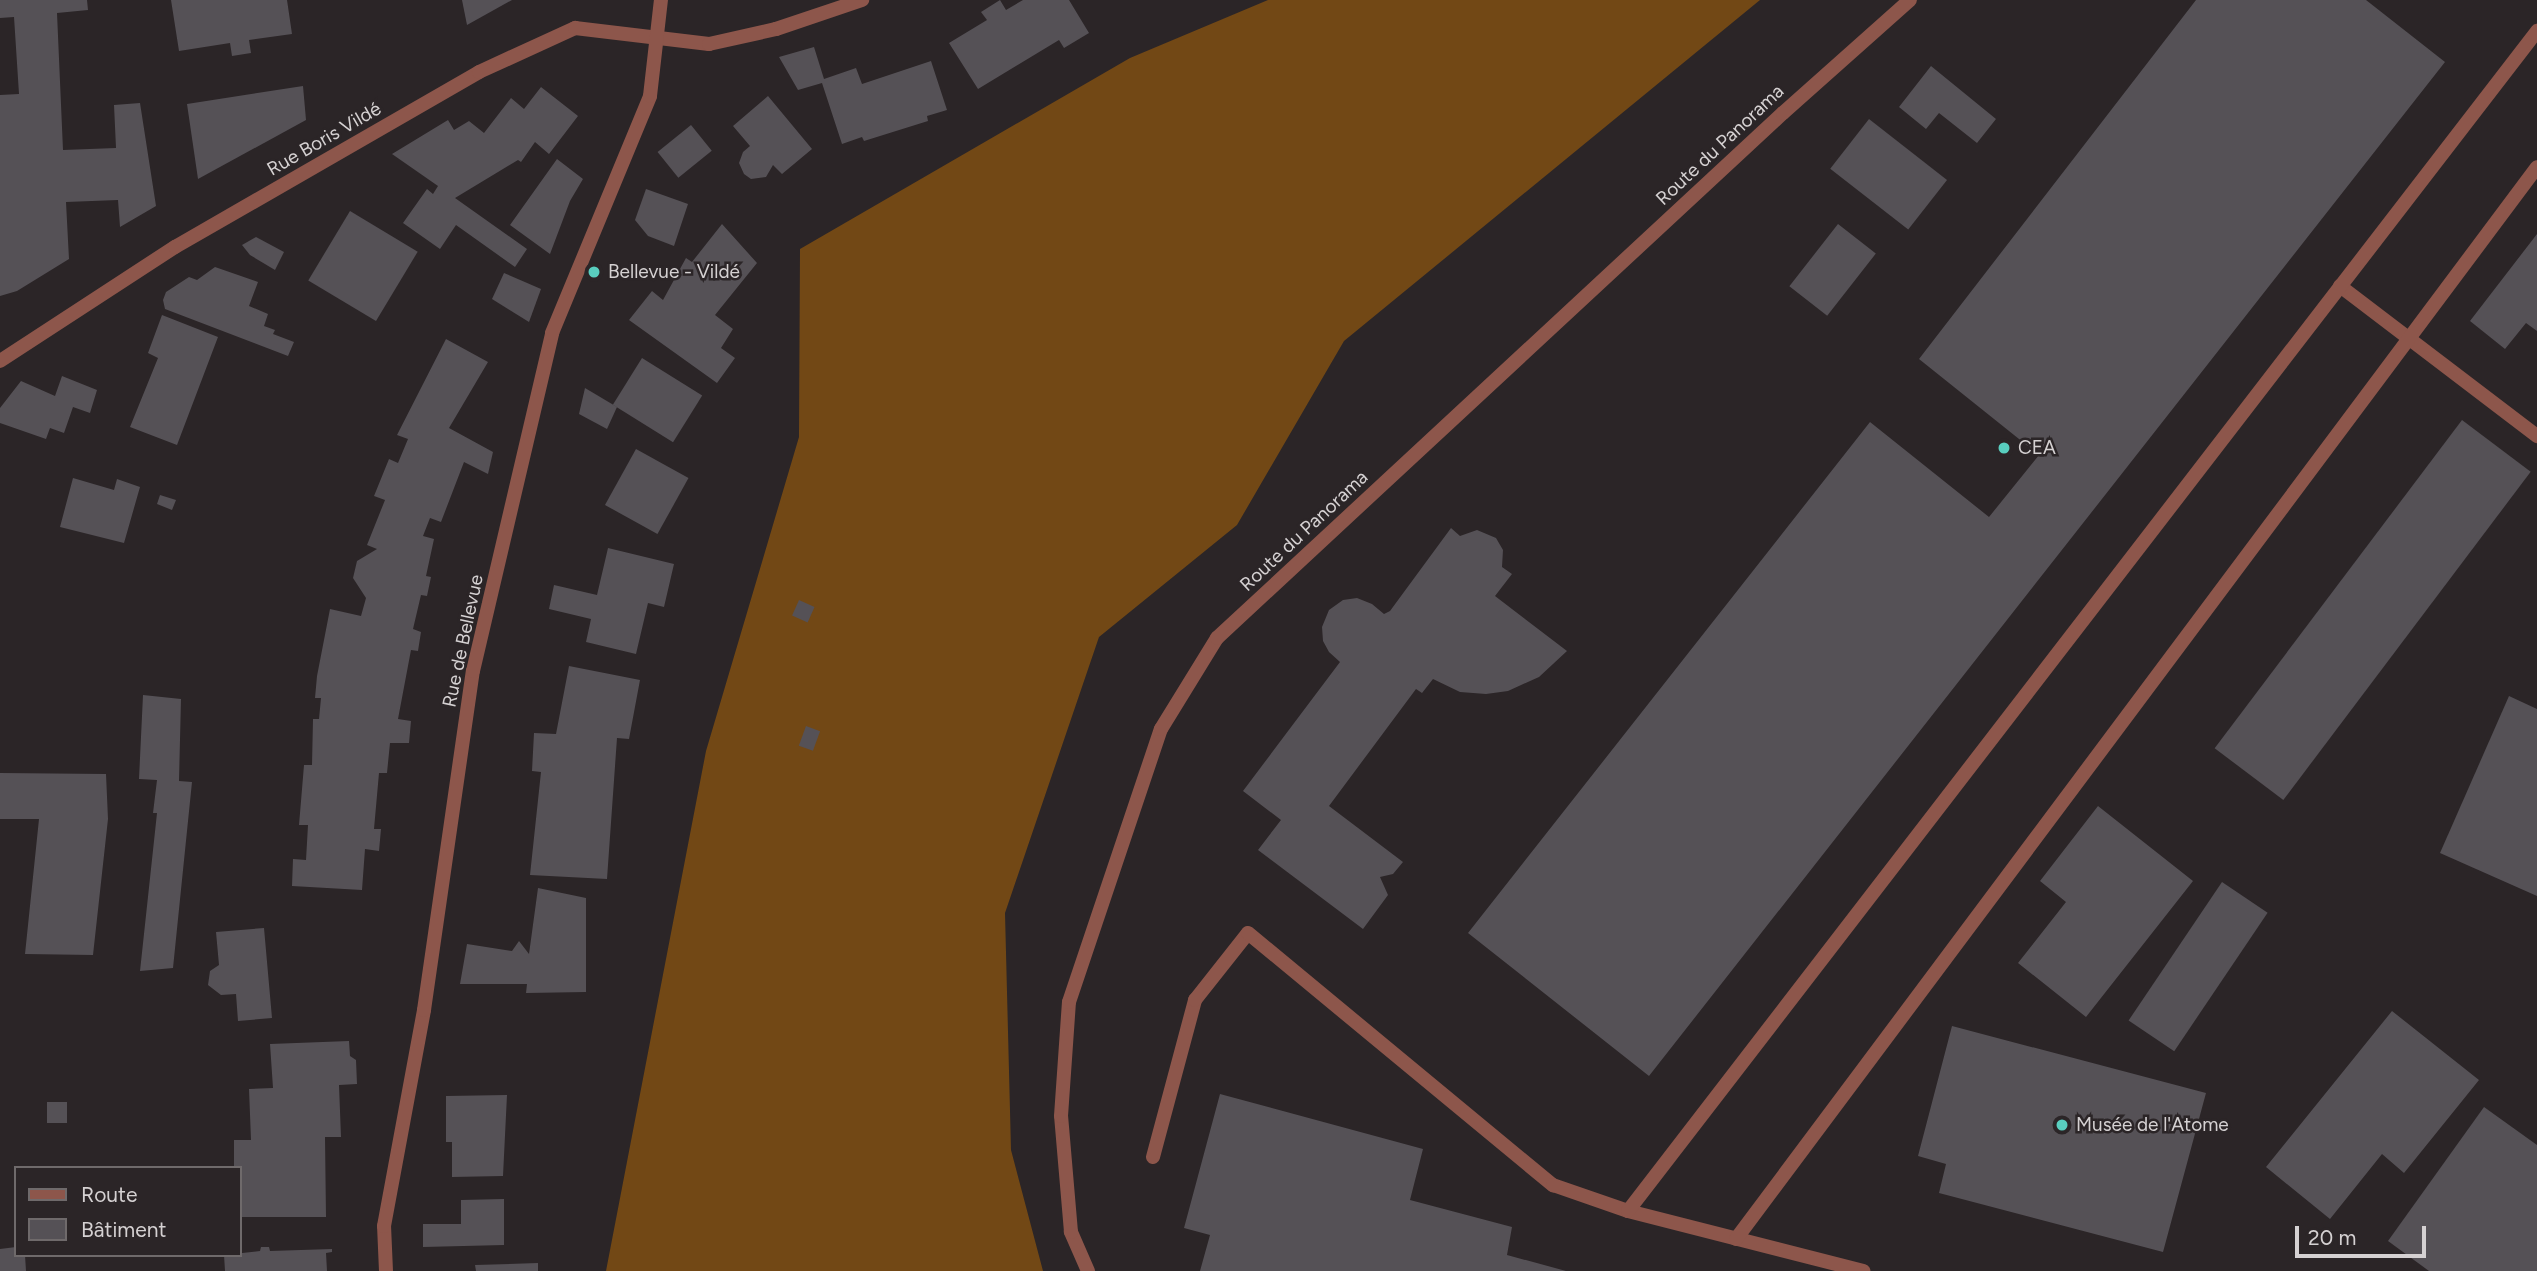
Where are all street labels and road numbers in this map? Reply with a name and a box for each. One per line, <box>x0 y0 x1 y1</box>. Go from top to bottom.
street label: Route du Panorama <box>1651 80 1789 210</box>
street label: Rue Boris Vildé <box>263 97 385 181</box>
street label: Route du Panorama <box>1235 466 1373 596</box>
street label: Rue de Bellevue <box>438 573 488 709</box>

